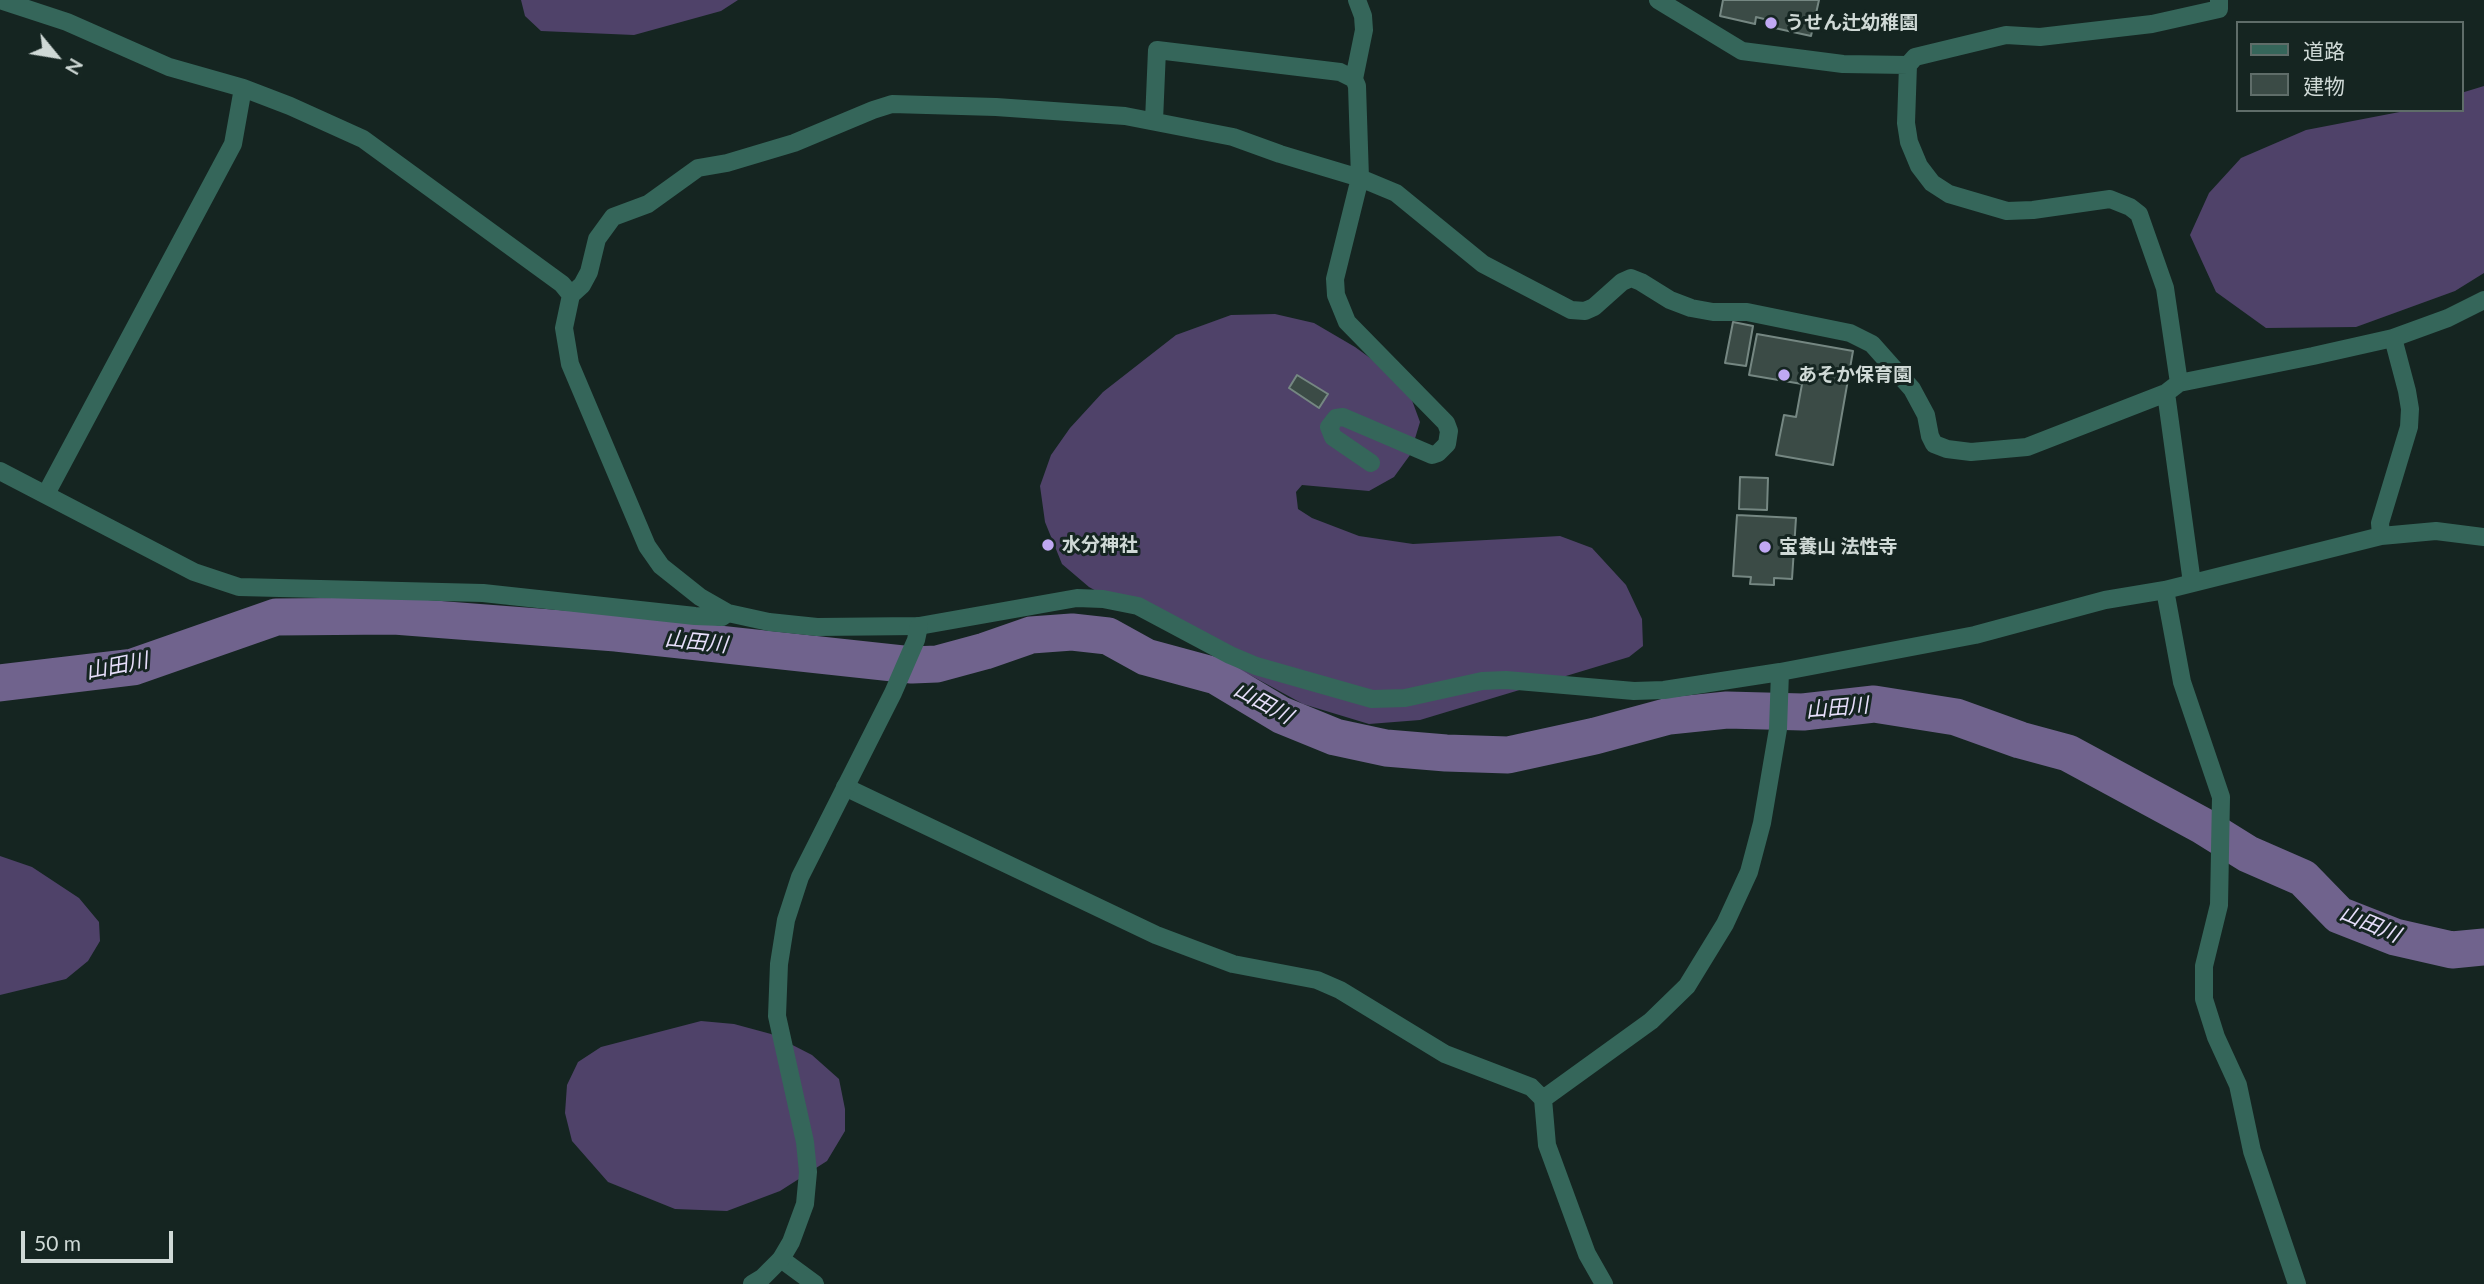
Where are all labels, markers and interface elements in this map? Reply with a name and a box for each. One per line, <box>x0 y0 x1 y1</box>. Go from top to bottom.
place label: うせん辻幼稚園 <box>1785 12 1918 34</box>
marker: うせん辻幼稚園 <box>1763 15 1779 31</box>
north arrow <box>21 21 91 91</box>
legend <box>2236 21 2463 112</box>
text: 道路 <box>2303 38 2345 63</box>
text: N <box>61 55 88 79</box>
text: 建物 <box>2303 73 2345 98</box>
place label: あそか保育園 <box>1798 364 1912 386</box>
marker: あそか保育園 <box>1776 367 1792 383</box>
place label: 水分神社 <box>1062 534 1138 556</box>
place label: 宝養山 法性寺 <box>1779 536 1898 558</box>
marker: 水分神社 <box>1040 537 1056 553</box>
marker: 宝養山 法性寺 <box>1757 539 1773 555</box>
water label: 山田川 <box>663 626 729 658</box>
water label: 山田川 <box>84 648 150 684</box>
water label: 山田川 <box>1229 677 1297 729</box>
water label: 山田川 <box>1805 693 1869 723</box>
water label: 山田川 <box>2336 900 2404 948</box>
scale bar <box>24 1218 177 1262</box>
text: 50 m <box>34 1230 81 1255</box>

